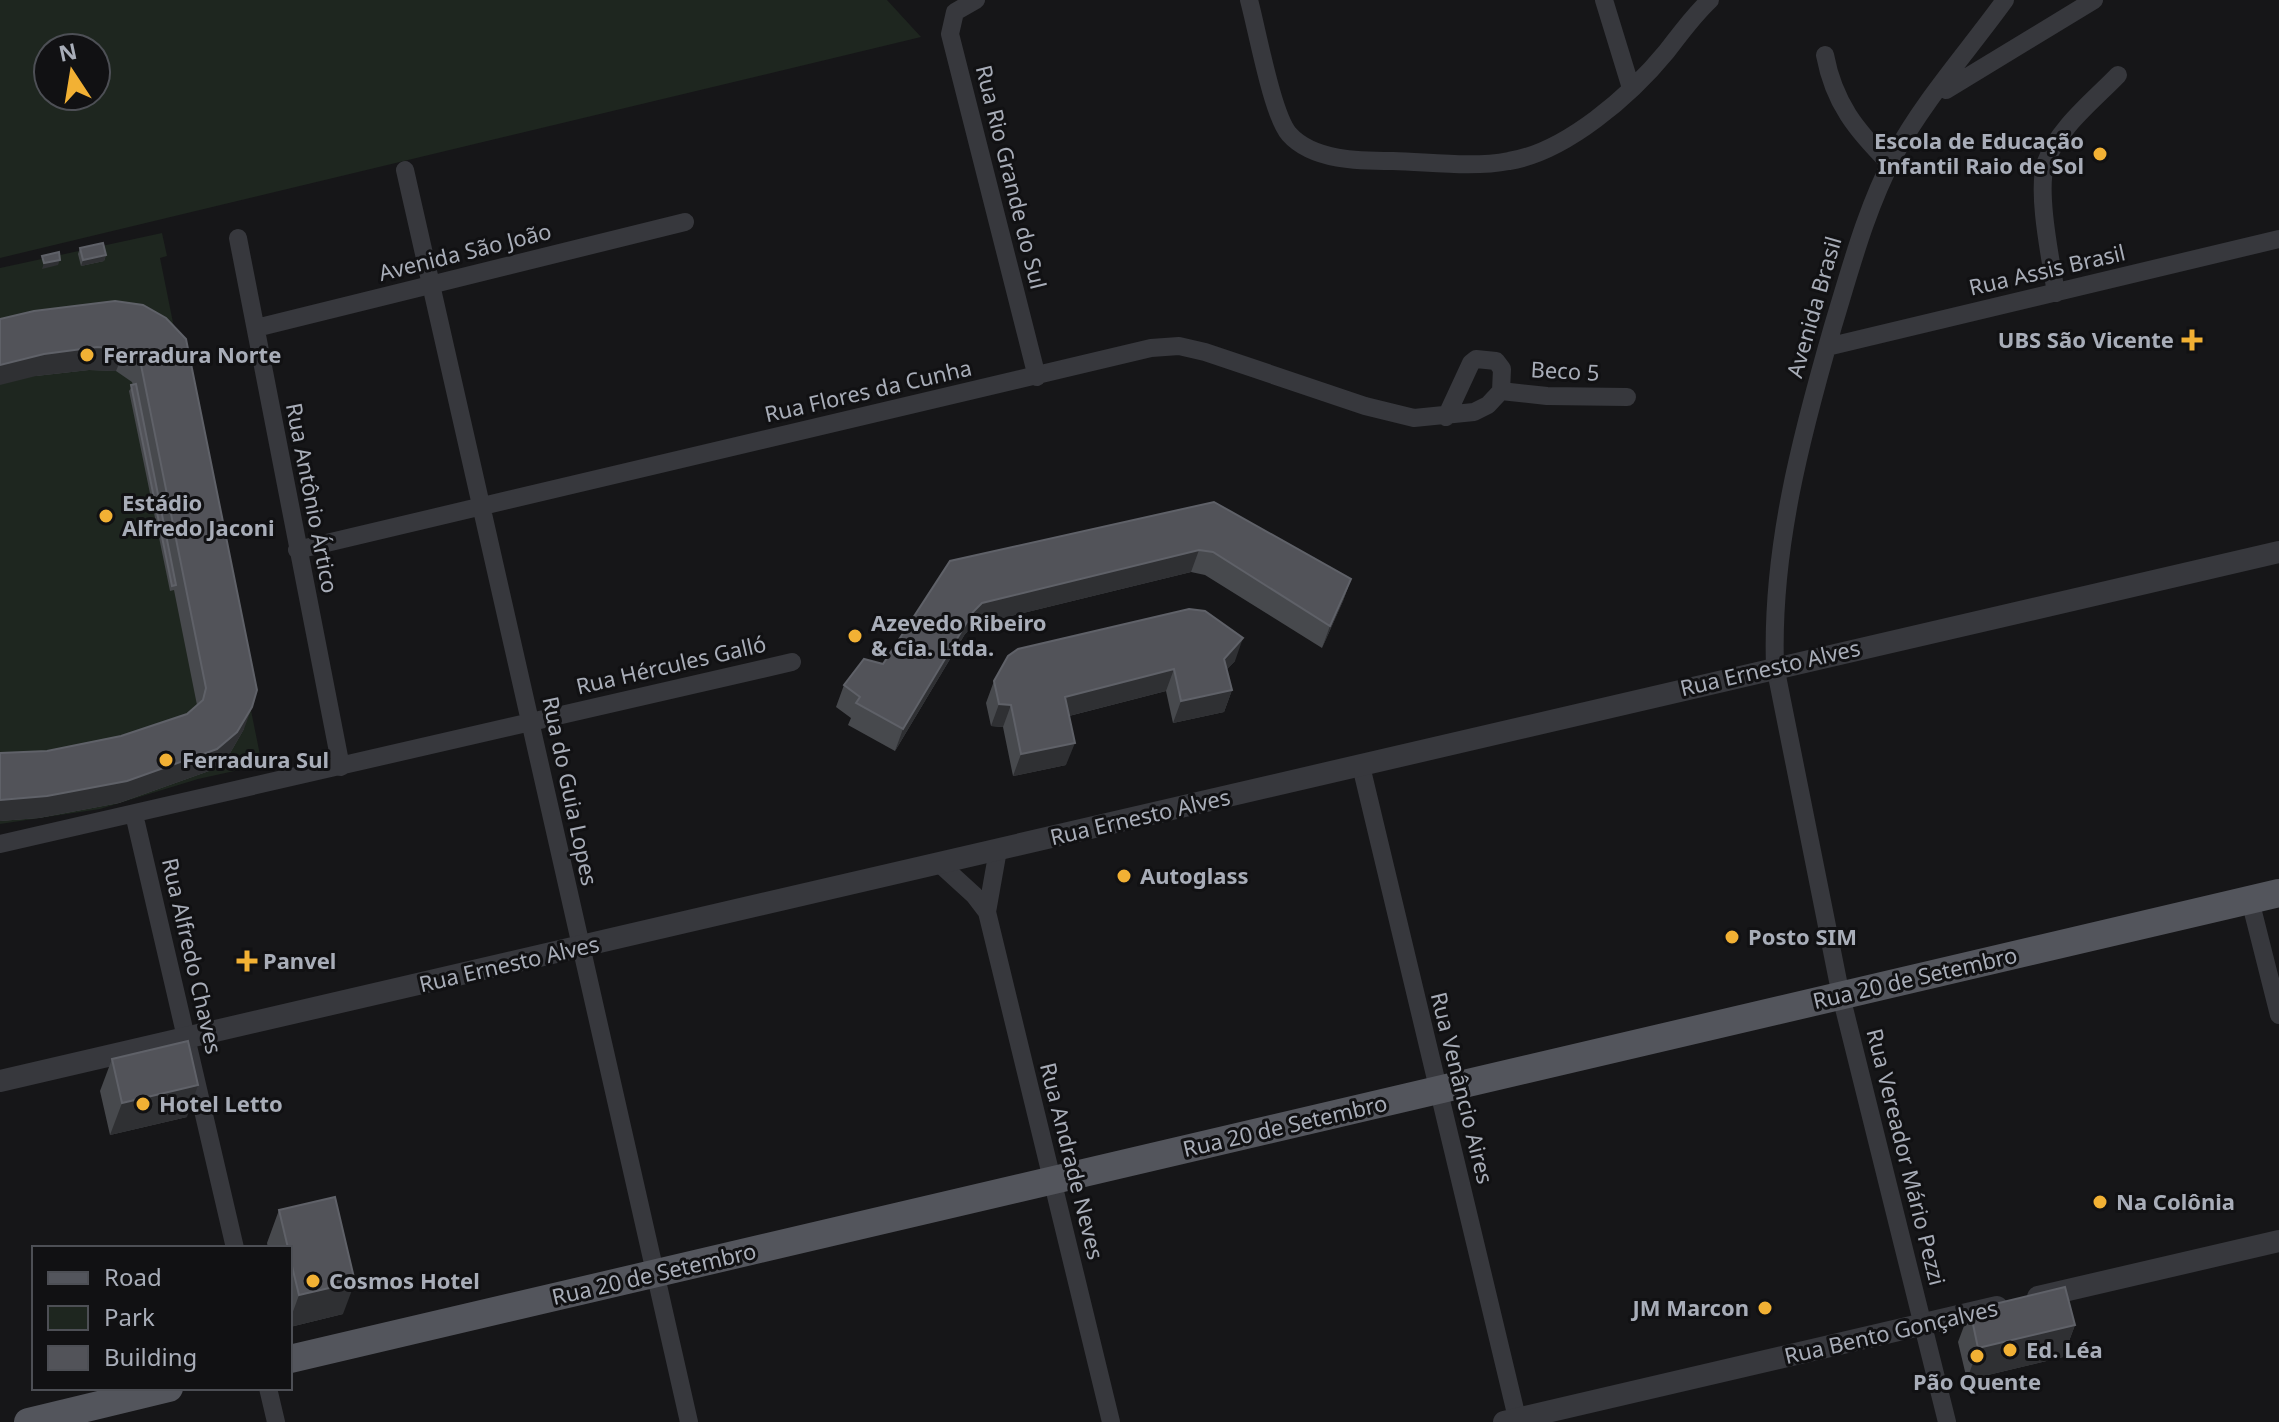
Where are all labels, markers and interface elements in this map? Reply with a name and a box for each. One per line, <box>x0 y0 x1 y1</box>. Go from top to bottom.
north arrow <box>32 32 112 112</box>
text: N <box>56 35 80 68</box>
street label: Rua Rio Grande do Sul <box>970 62 1054 292</box>
place label: Escola de Educação Infantil Raio de Sol <box>1874 125 2084 180</box>
marker: Escola de Educação Infantil Raio de Sol <box>2091 145 2109 163</box>
street label: Avenida São João <box>375 215 554 287</box>
street label: Avenida Brasil <box>1779 233 1848 381</box>
street label: Rua Assis Brasil <box>1966 236 2128 302</box>
place label: UBS São Vicente <box>1998 324 2174 354</box>
marker: UBS São Vicente <box>2181 329 2203 351</box>
place label: Ferradura Norte <box>103 339 281 369</box>
marker: Ferradura Norte <box>78 346 96 364</box>
street label: Rua Flores da Cunha <box>761 352 974 428</box>
street label: Beco 5 <box>1530 353 1600 387</box>
street label: Rua Antônio Ártico <box>280 400 346 595</box>
place label: Estádio Alfredo Jaconi <box>122 487 275 542</box>
marker: Estádio Alfredo Jaconi <box>97 507 115 525</box>
place label: Azevedo Ribeiro & Cia. Ltda. <box>871 607 1047 662</box>
marker: Azevedo Ribeiro & Cia. Ltda. <box>846 627 864 645</box>
street label: Rua Hércules Galló <box>573 628 769 700</box>
street label: Rua Ernesto Alves <box>1677 632 1863 702</box>
street label: Rua do Guia Lopes <box>536 693 606 888</box>
place label: Ferradura Sul <box>182 744 329 774</box>
marker: Ferradura Sul <box>157 751 175 769</box>
street label: Rua Ernesto Alves <box>1047 781 1233 851</box>
street label: Rua Alfredo Chaves <box>156 855 230 1057</box>
place label: Autoglass <box>1140 860 1249 890</box>
marker: Autoglass <box>1115 867 1133 885</box>
place label: Posto SIM <box>1748 921 1857 951</box>
street label: Rua Ernesto Alves <box>416 928 602 998</box>
marker: Posto SIM <box>1723 928 1741 946</box>
street label: Rua 20 de Setembro <box>1810 939 2020 1015</box>
place label: Panvel <box>263 945 336 975</box>
marker: Panvel <box>238 952 256 970</box>
street label: Rua Venâncio Aires <box>1425 989 1501 1187</box>
street label: Rua Vereador Mário Pezzi <box>1861 1025 1953 1288</box>
street label: Rua Andrade Neves <box>1034 1059 1112 1262</box>
street label: Rua 20 de Setembro <box>1180 1087 1390 1163</box>
place label: Hotel Letto <box>159 1088 283 1118</box>
marker: Hotel Letto <box>134 1095 152 1113</box>
place label: Na Colônia <box>2116 1186 2235 1216</box>
marker: Na Colônia <box>2091 1193 2109 1211</box>
street label: Rua 20 de Setembro <box>549 1235 759 1311</box>
legend <box>32 1246 292 1390</box>
text: Road <box>104 1260 162 1293</box>
place label: Cosmos Hotel <box>329 1265 480 1295</box>
marker: Cosmos Hotel <box>304 1272 322 1290</box>
place label: JM Marcon <box>1631 1292 1749 1322</box>
street label: Rua Bento Gonçalves <box>1781 1292 2000 1370</box>
marker: JM Marcon <box>1756 1299 1774 1317</box>
text: Park <box>104 1300 155 1333</box>
place label: Ed. Léa <box>2026 1334 2103 1364</box>
text: Building <box>104 1340 197 1373</box>
marker: Ed. Léa <box>2001 1341 2019 1359</box>
marker: Pão Quente <box>1968 1347 1986 1365</box>
place label: Pão Quente <box>1913 1366 2041 1396</box>

